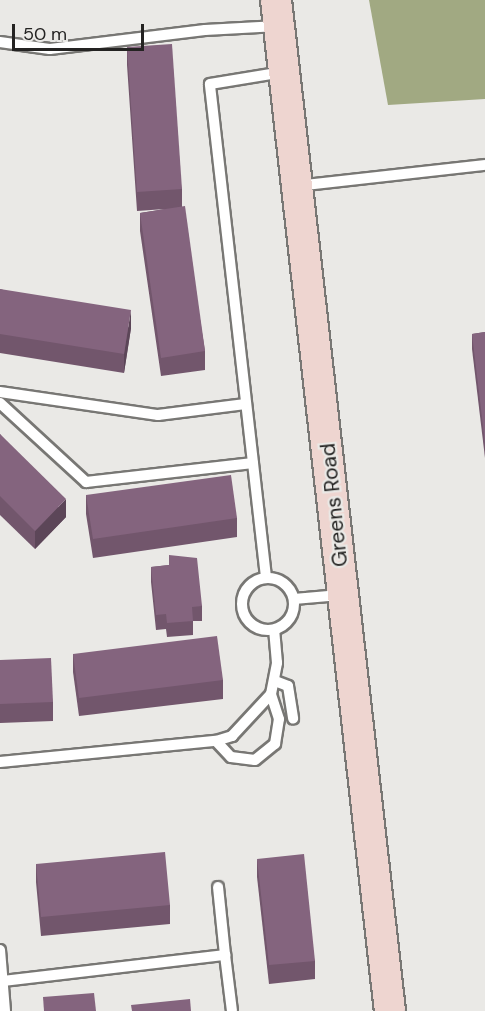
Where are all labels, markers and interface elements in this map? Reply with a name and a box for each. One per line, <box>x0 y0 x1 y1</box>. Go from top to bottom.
scale bar <box>15 12 147 50</box>
text: 50 m <box>23 22 67 46</box>
street label: Greens Road <box>315 442 353 568</box>

